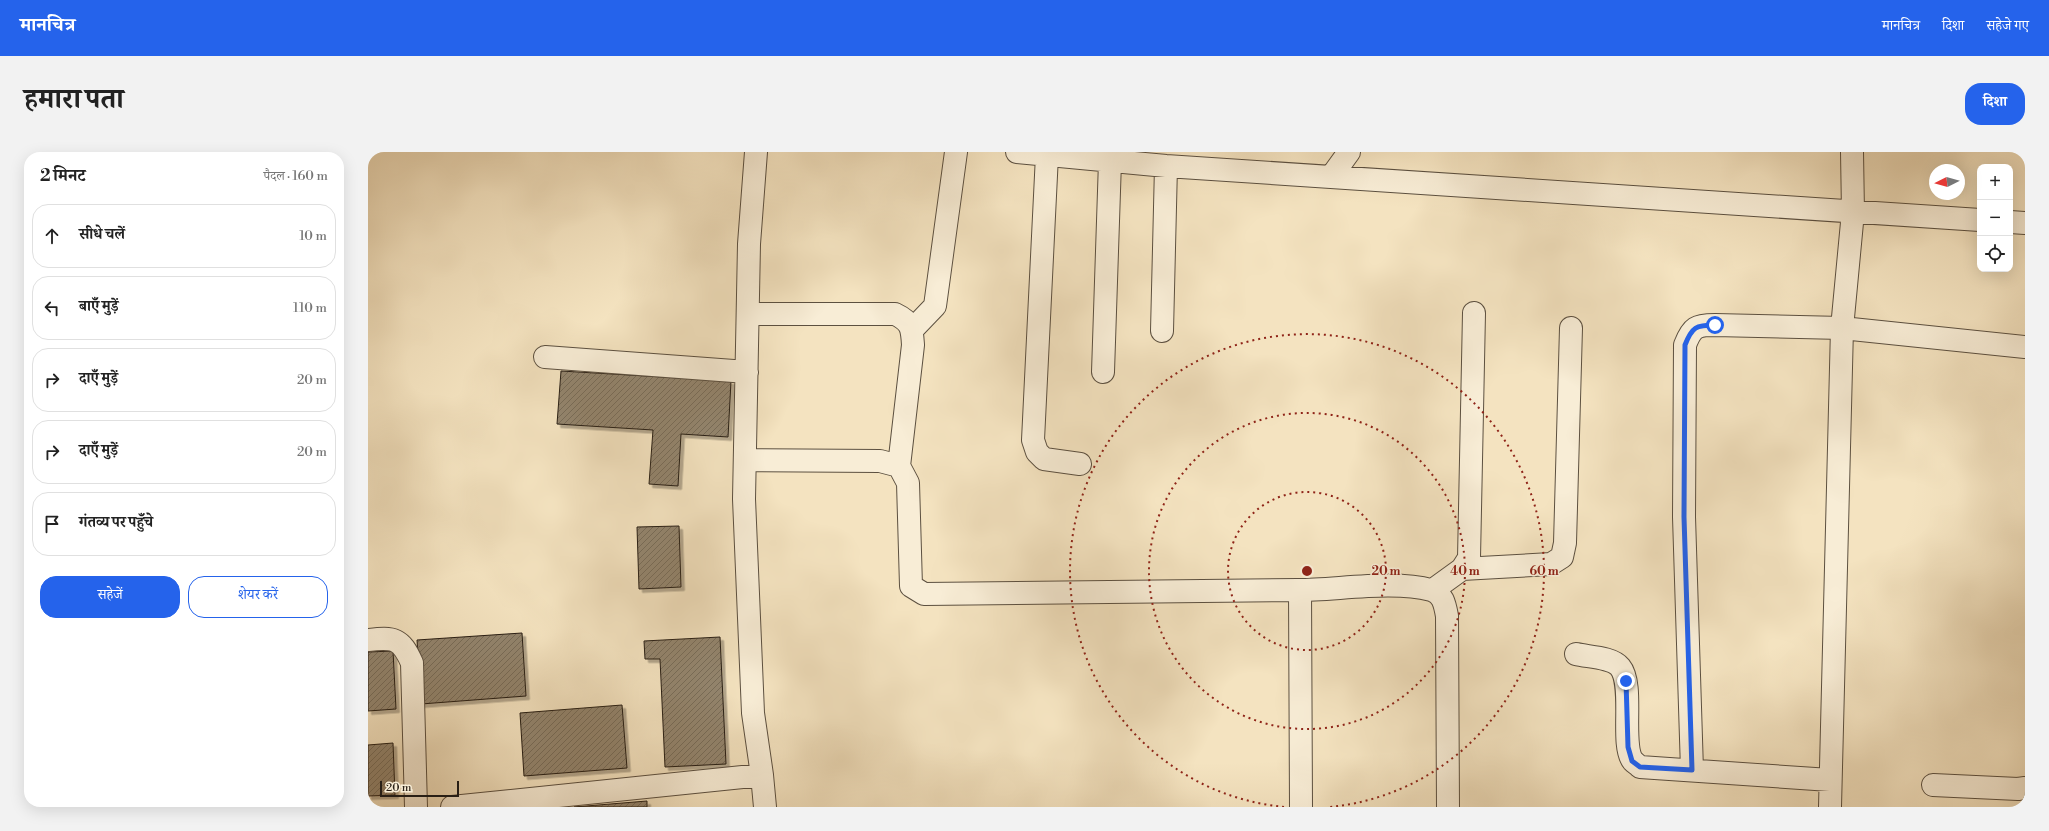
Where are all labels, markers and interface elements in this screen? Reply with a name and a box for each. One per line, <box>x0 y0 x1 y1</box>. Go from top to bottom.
text: मानचित्र <box>20 13 75 37</box>
text: मानचित्र <box>1882 17 1920 35</box>
text: दिशा <box>1942 17 1964 35</box>
text: सहेजे गए <box>1986 17 2029 35</box>
text: हमारा पता <box>24 82 124 117</box>
button: दिशा <box>1965 83 2025 125</box>
north arrow <box>1929 164 1965 200</box>
map controls <box>1977 164 2013 272</box>
button: + <box>1977 164 2013 200</box>
text: 2 मिनट <box>40 165 86 187</box>
text: पैदल · 160 m <box>264 168 328 184</box>
button: − <box>1977 200 2013 236</box>
icon: ahead <box>41 225 63 247</box>
text: सीधे चलें <box>79 225 125 244</box>
text: 10 m <box>299 228 327 244</box>
button: locate <box>1977 236 2013 272</box>
icon: left <box>41 297 63 319</box>
text: बाएँ मुड़ें <box>79 297 119 316</box>
text: 110 m <box>293 300 327 316</box>
route start <box>1706 316 1724 334</box>
icon: right <box>41 369 63 391</box>
text: दाएँ मुड़ें <box>79 369 118 388</box>
text: 20 m <box>297 372 327 388</box>
icon: right <box>41 441 63 463</box>
text: दाएँ मुड़ें <box>79 441 118 460</box>
text: 20 m <box>297 444 327 460</box>
icon: arrive <box>41 513 63 535</box>
text: गंतव्य पर पहुँचे <box>79 513 153 532</box>
centre of rings <box>1300 564 1314 578</box>
text: 20 m <box>1371 564 1401 579</box>
text: 40 m <box>1450 564 1480 579</box>
text: 60 m <box>1529 564 1559 579</box>
button: सहेजें <box>40 576 180 618</box>
button: शेयर करें <box>188 576 328 618</box>
route end <box>1617 672 1635 690</box>
scale bar <box>380 779 459 798</box>
text: 20 m <box>386 781 411 795</box>

